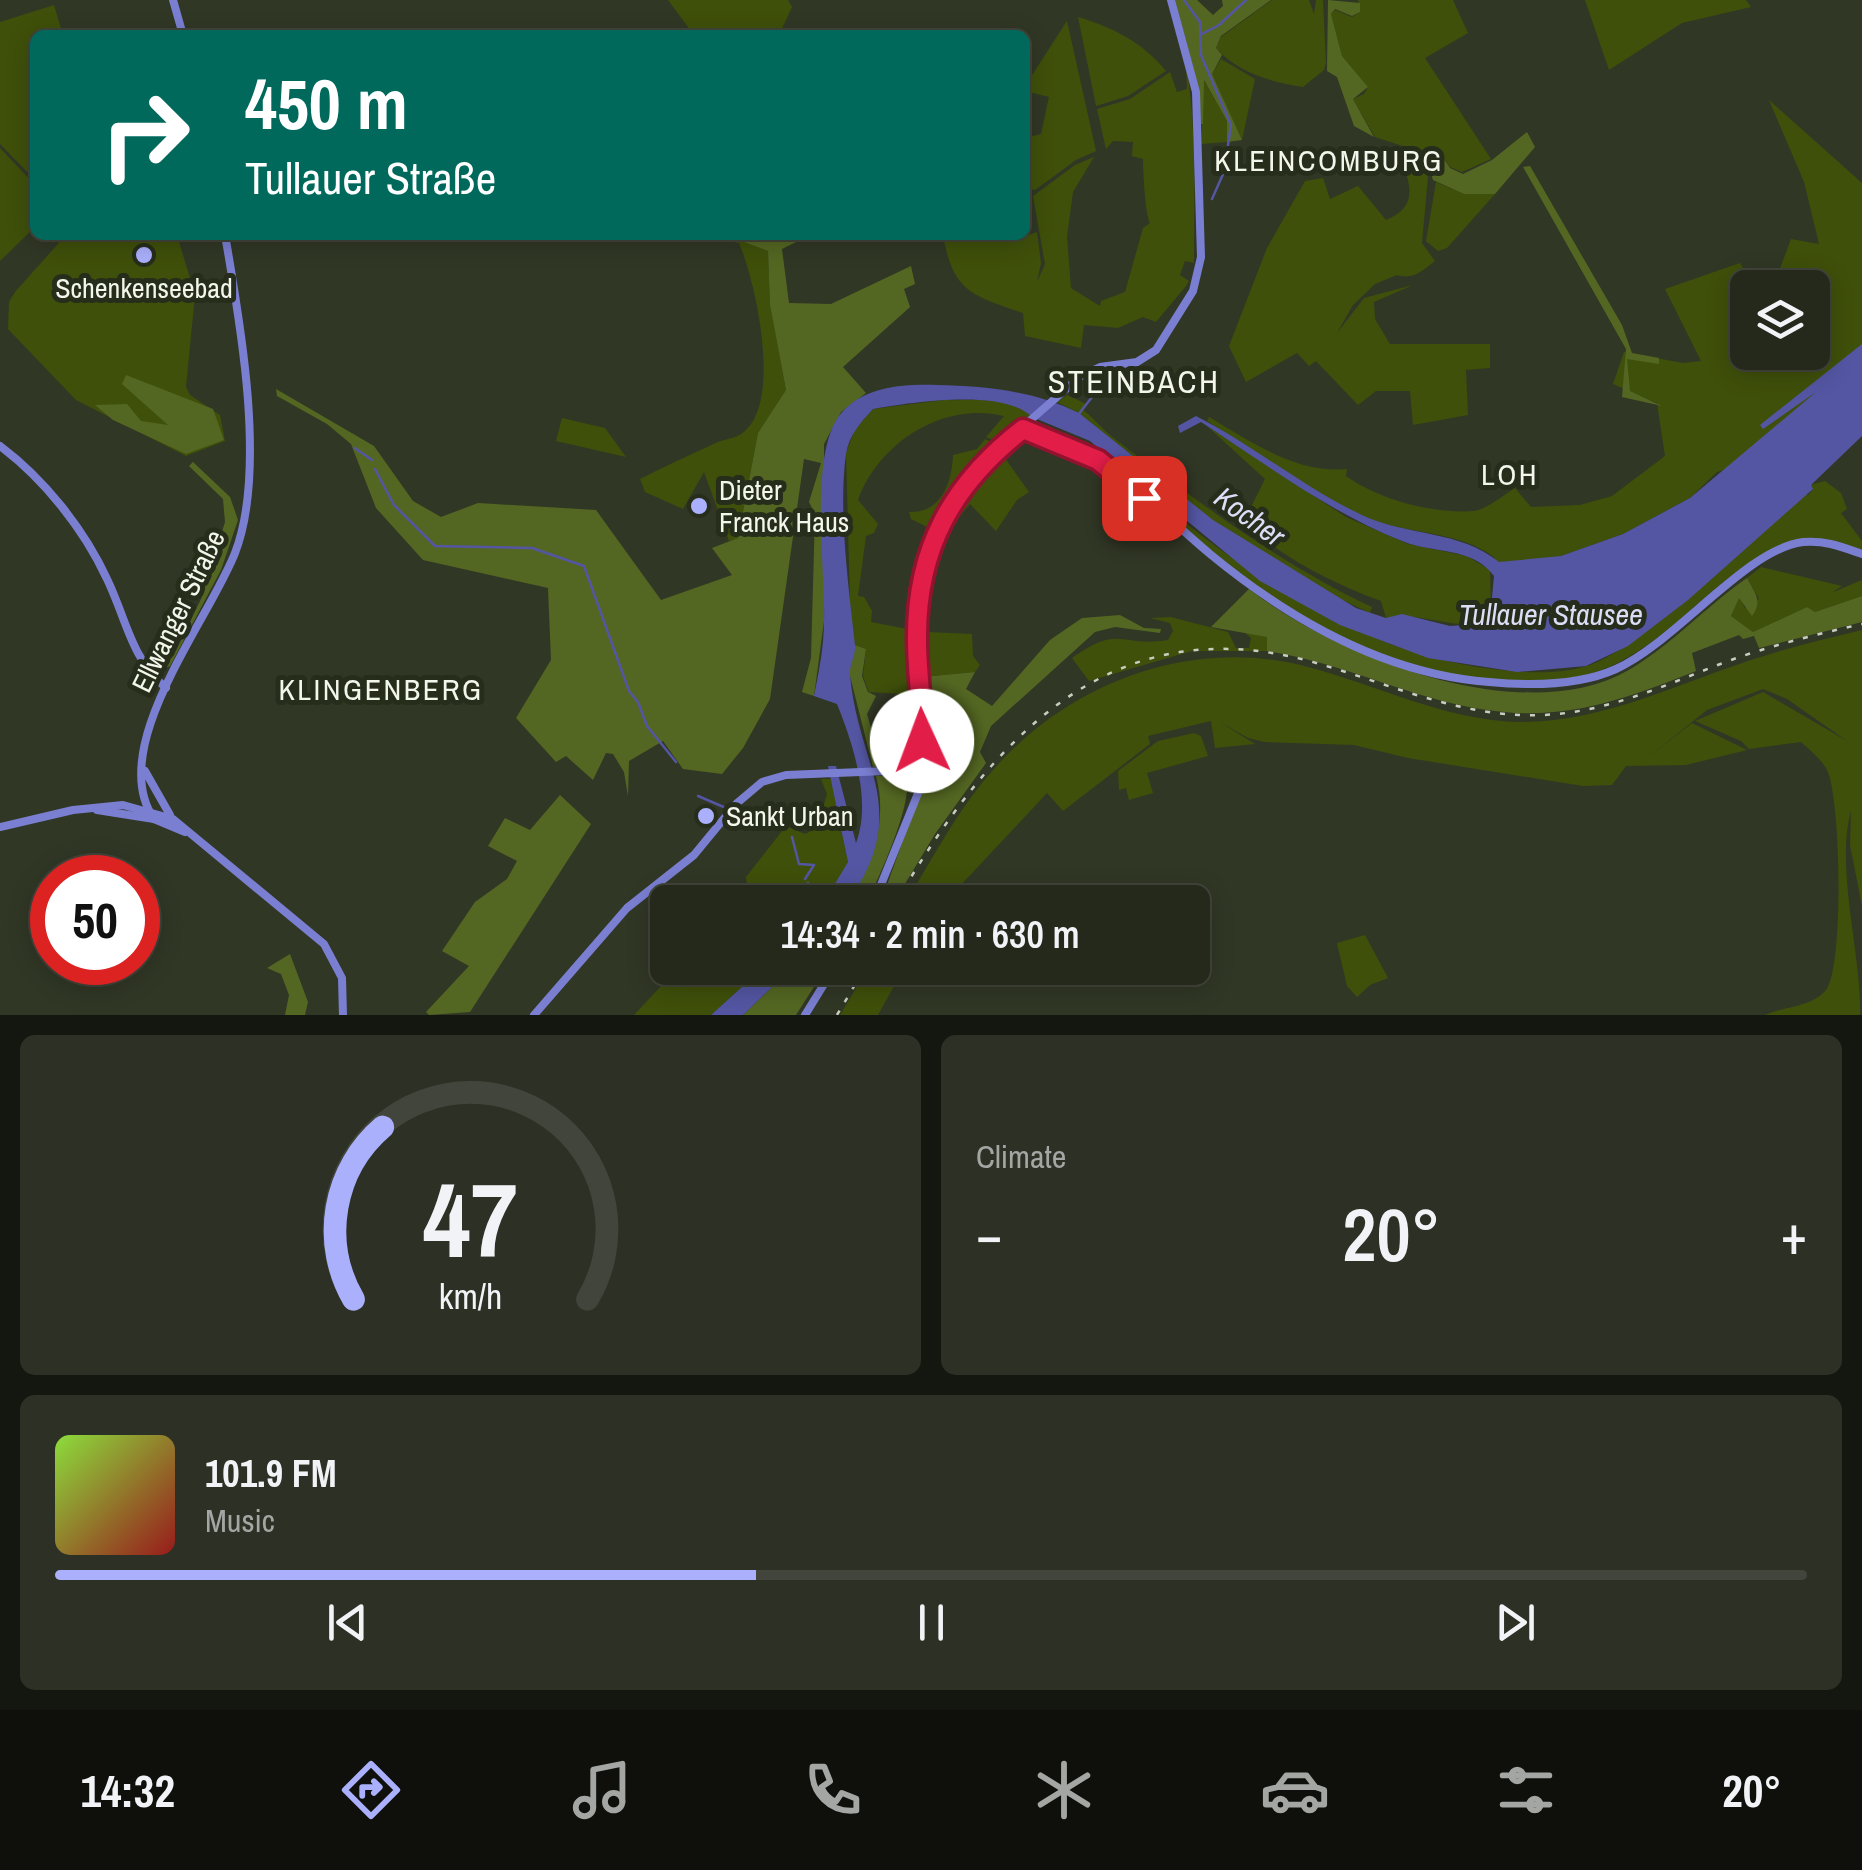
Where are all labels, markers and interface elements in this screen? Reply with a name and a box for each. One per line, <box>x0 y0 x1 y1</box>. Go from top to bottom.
text: 450 m <box>245 57 408 151</box>
icon: right <box>80 70 210 200</box>
district label: KLEINCOMBURG <box>1214 140 1444 180</box>
text: Tullauer Straße <box>245 147 496 208</box>
marker: Schenkenseebad <box>133 244 155 266</box>
place label: Schenkenseebad <box>55 269 233 307</box>
map controls <box>1730 270 1830 370</box>
button: layers <box>1730 270 1830 370</box>
district label: STEINBACH <box>1048 360 1220 403</box>
district label: LOH <box>1481 454 1539 494</box>
pin <box>1102 456 1187 541</box>
place label: Dieter Franck Haus <box>719 471 849 541</box>
icon: arrive <box>1117 471 1172 526</box>
water label: Kocher <box>1207 477 1294 556</box>
marker: Dieter Franck Haus <box>688 495 710 517</box>
street label: Ellwanger Straße <box>122 524 234 698</box>
water label: Tullauer Stausee <box>1459 594 1643 634</box>
district label: KLINGENBERG <box>278 669 484 709</box>
position arrow <box>870 689 974 793</box>
place label: Sankt Urban <box>726 797 854 835</box>
marker: Sankt Urban <box>695 805 717 827</box>
speed limit sign: 50 <box>30 855 160 985</box>
text: 14:34 · 2 min · 630 m <box>780 909 1080 960</box>
text: Climate <box>976 1135 1066 1178</box>
text: 47 <box>423 1149 518 1289</box>
text: 20° <box>1342 1183 1441 1284</box>
text: − <box>976 1197 1002 1271</box>
text: + <box>1781 1197 1807 1271</box>
text: km/h <box>439 1272 502 1320</box>
text: 101.9 FM <box>205 1448 337 1499</box>
text: Music <box>205 1499 275 1542</box>
icon: previous <box>320 1595 375 1650</box>
icon: pause <box>904 1595 959 1650</box>
icon: next <box>1488 1595 1543 1650</box>
icon: directions <box>336 1755 406 1825</box>
icon: music <box>567 1755 637 1825</box>
icon: phone <box>798 1755 868 1825</box>
icon: climate <box>1029 1755 1099 1825</box>
icon: car <box>1260 1755 1330 1825</box>
icon: filters <box>1491 1755 1561 1825</box>
text: 14:32 <box>81 1760 175 1821</box>
text: 20° <box>1722 1760 1781 1821</box>

